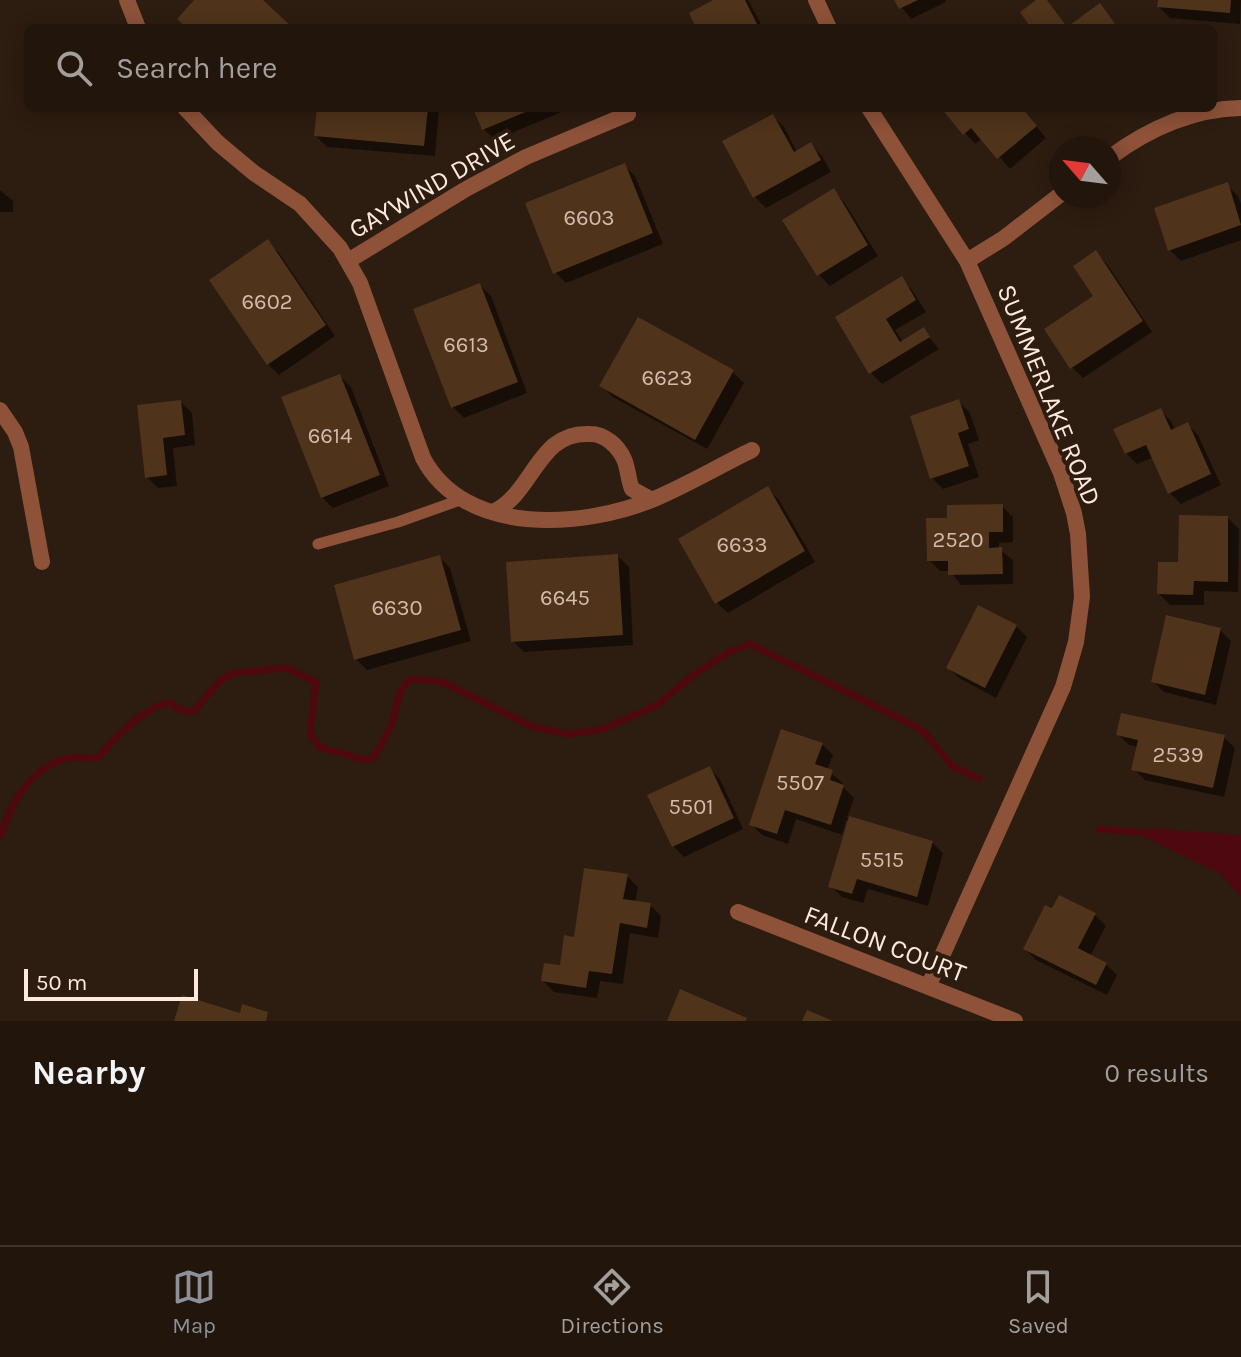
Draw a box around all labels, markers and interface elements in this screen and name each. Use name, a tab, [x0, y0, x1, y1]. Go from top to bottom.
search box	[24, 24, 1217, 112]
icon: search	[52, 46, 96, 90]
text: Search here	[116, 50, 277, 86]
street label: GAYWIND DRIVE	[343, 125, 521, 245]
north arrow	[1049, 136, 1121, 208]
house number: 6603	[563, 205, 615, 231]
street label: SUMMERLAKE ROAD	[990, 280, 1108, 510]
house number: 6602	[242, 289, 293, 315]
house number: 6613	[443, 332, 489, 358]
house number: 6623	[642, 365, 692, 391]
house number: 6614	[308, 423, 352, 449]
house number: 2520	[933, 527, 983, 553]
house number: 6633	[716, 532, 768, 558]
house number: 6645	[540, 585, 590, 611]
house number: 6630	[371, 595, 423, 621]
house number: 2539	[1153, 742, 1203, 768]
house number: 5507	[776, 770, 824, 796]
house number: 5501	[668, 794, 714, 820]
house number: 5515	[860, 847, 904, 873]
street label: FALLON COURT	[800, 899, 970, 989]
scale bar	[24, 965, 198, 1001]
text: 50 m	[36, 970, 87, 996]
text: Nearby	[32, 1053, 146, 1093]
text: 0 results	[1105, 1058, 1209, 1089]
tab: Map	[172, 1265, 216, 1339]
tab: Directions	[560, 1265, 664, 1339]
tab: Saved	[1008, 1265, 1069, 1339]

